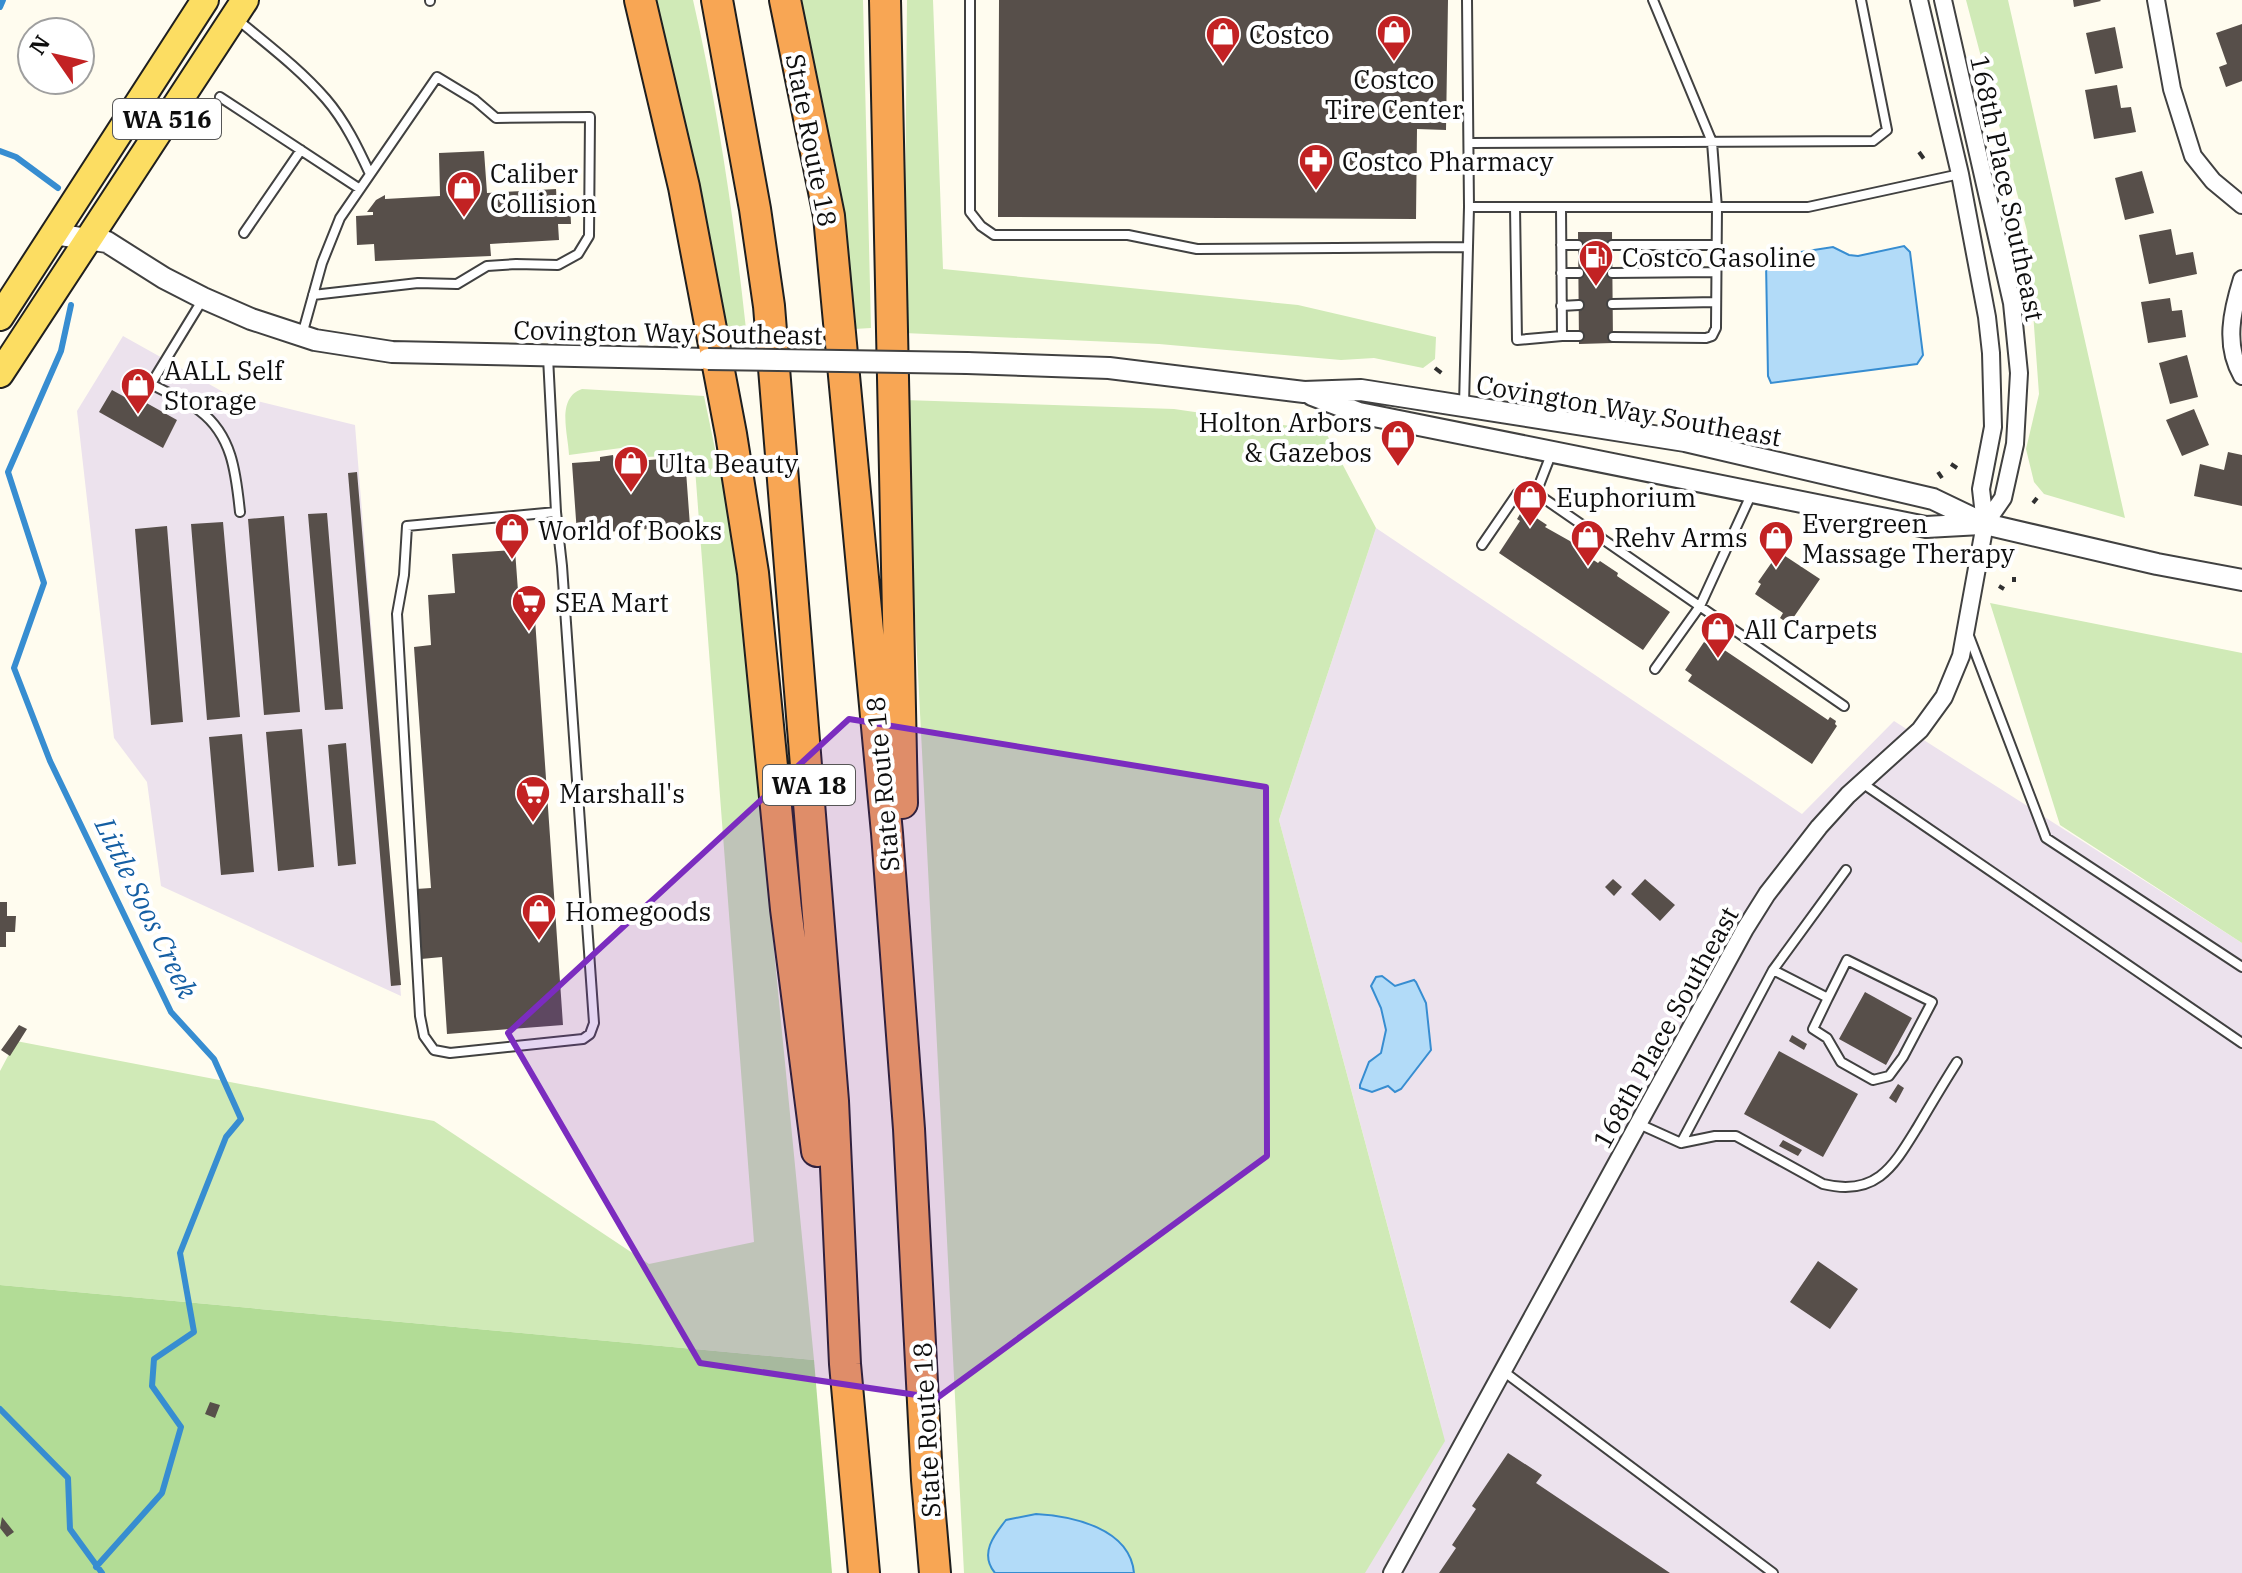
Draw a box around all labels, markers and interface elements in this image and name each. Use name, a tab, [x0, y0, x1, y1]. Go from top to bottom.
shop icon: Costco Tire Center	[1375, 13, 1413, 63]
shop icon: Costco	[1204, 15, 1242, 65]
north arrow	[16, 16, 96, 96]
place label: Costco	[1249, 17, 1330, 51]
text: N	[22, 29, 56, 60]
street label: State Route 18	[779, 51, 845, 229]
street label: 168th Place Southeast	[1963, 52, 2053, 324]
place label: Costco Tire Center	[1325, 62, 1464, 126]
road number: WA 516	[113, 99, 221, 139]
pharmacy icon: Costco Pharmacy	[1297, 142, 1335, 192]
place label: Costco Pharmacy	[1342, 144, 1553, 178]
place label: Caliber Collision	[490, 156, 597, 220]
shop icon: Caliber Collision	[445, 169, 483, 219]
fuel station icon: Costco Gasoline	[1577, 238, 1615, 288]
place label: Costco Gasoline	[1622, 240, 1816, 274]
street label: Covington Way Southeast	[513, 312, 823, 352]
place label: AALL Self Storage	[164, 353, 285, 417]
shop icon: AALL Self Storage	[119, 366, 157, 416]
street label: Covington Way Southeast	[1474, 366, 1784, 454]
place label: Holton Arbors & Gazebos	[1199, 405, 1372, 469]
shop icon: Holton Arbors & Gazebos	[1379, 418, 1417, 468]
shop icon: Ulta Beauty	[612, 444, 650, 494]
place label: Ulta Beauty	[657, 446, 798, 480]
shop icon: Euphorium	[1511, 478, 1549, 528]
place label: Euphorium	[1556, 480, 1696, 514]
place label: Evergreen Massage Therapy	[1802, 506, 2015, 570]
shop icon: World of Books	[493, 511, 531, 561]
place label: World of Books	[538, 513, 722, 547]
shop icon: Rehv Arms	[1569, 518, 1607, 568]
shop icon: Evergreen Massage Therapy	[1757, 519, 1795, 569]
place label: Rehv Arms	[1614, 520, 1748, 554]
supermarket icon: SEA Mart	[510, 583, 548, 633]
place label: SEA Mart	[555, 585, 669, 619]
shop icon: All Carpets	[1699, 610, 1737, 660]
place label: All Carpets	[1744, 612, 1878, 646]
street label: State Route 18	[857, 695, 907, 873]
road number: WA 18	[763, 765, 855, 805]
supermarket icon: Marshall's	[514, 774, 552, 824]
place label: Marshall's	[559, 776, 685, 810]
water label: Little Soos Creek	[87, 810, 207, 1005]
shop icon: Homegoods	[520, 892, 558, 942]
place label: Homegoods	[565, 894, 711, 928]
street label: 168th Place Southeast	[1584, 900, 1746, 1154]
street label: State Route 18	[904, 1341, 948, 1519]

